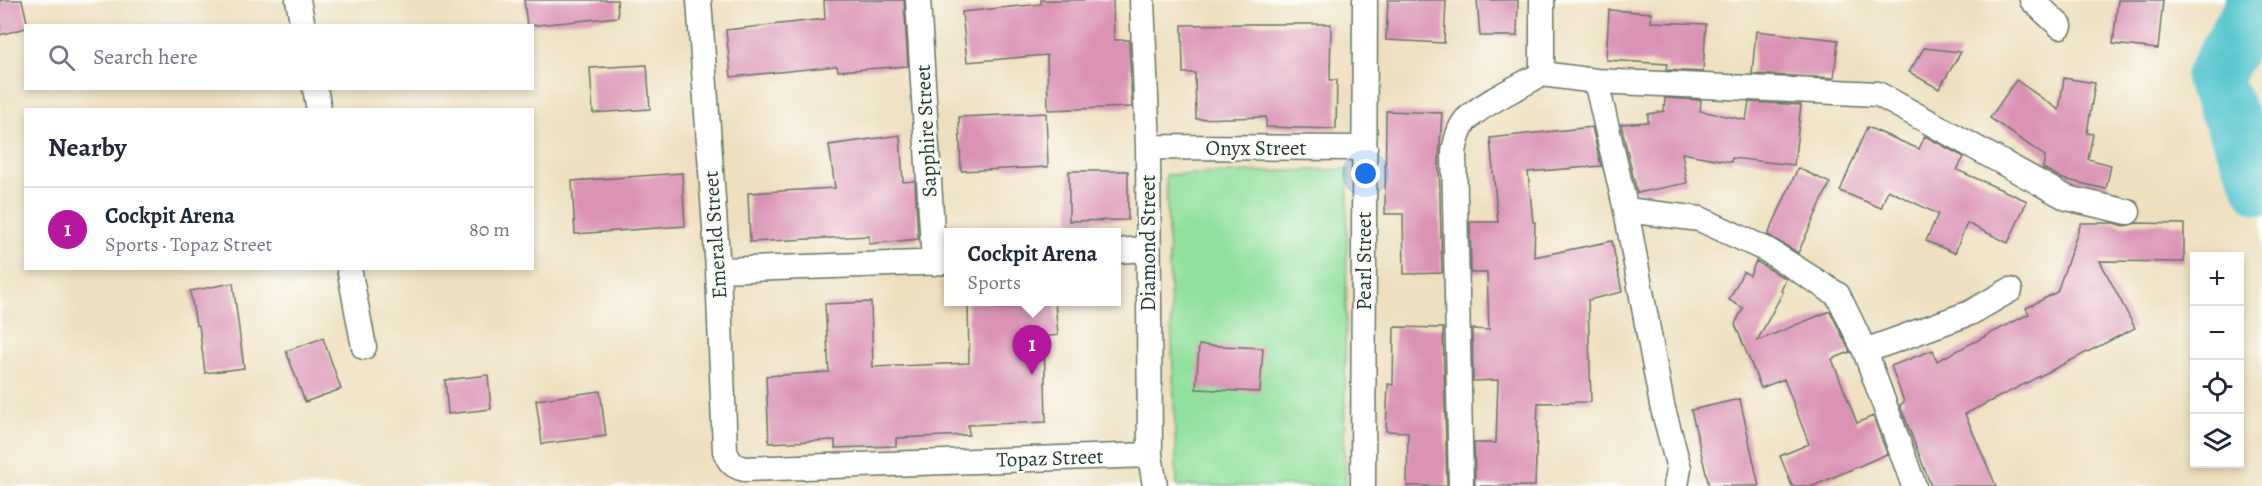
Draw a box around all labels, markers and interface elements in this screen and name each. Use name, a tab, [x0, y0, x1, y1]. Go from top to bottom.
search box	[24, 24, 534, 90]
icon: search	[45, 41, 78, 74]
text: Search here	[93, 42, 198, 72]
street label: Sapphire Street	[909, 64, 943, 198]
text: Nearby	[48, 130, 127, 165]
street label: Onyx Street	[1206, 134, 1306, 162]
your location	[1351, 159, 1380, 188]
street label: Emerald Street	[697, 170, 733, 300]
street label: Diamond Street	[1134, 174, 1162, 311]
text: Cockpit Arena	[105, 201, 235, 231]
street label: Pearl Street	[1350, 212, 1378, 310]
text: 1	[64, 216, 71, 243]
text: 80 m	[469, 216, 510, 243]
popup	[944, 228, 1121, 306]
text: Sports · Topaz Street	[105, 231, 272, 258]
text: Cockpit Arena	[968, 239, 1097, 269]
map controls	[2190, 252, 2244, 468]
button: +	[2190, 252, 2244, 306]
text: Sports	[968, 269, 1021, 296]
button: −	[2190, 306, 2244, 360]
pin: 1	[1012, 326, 1052, 375]
button: locate	[2190, 360, 2244, 414]
button: layers	[2190, 414, 2244, 468]
street label: Topaz Street	[996, 442, 1104, 474]

